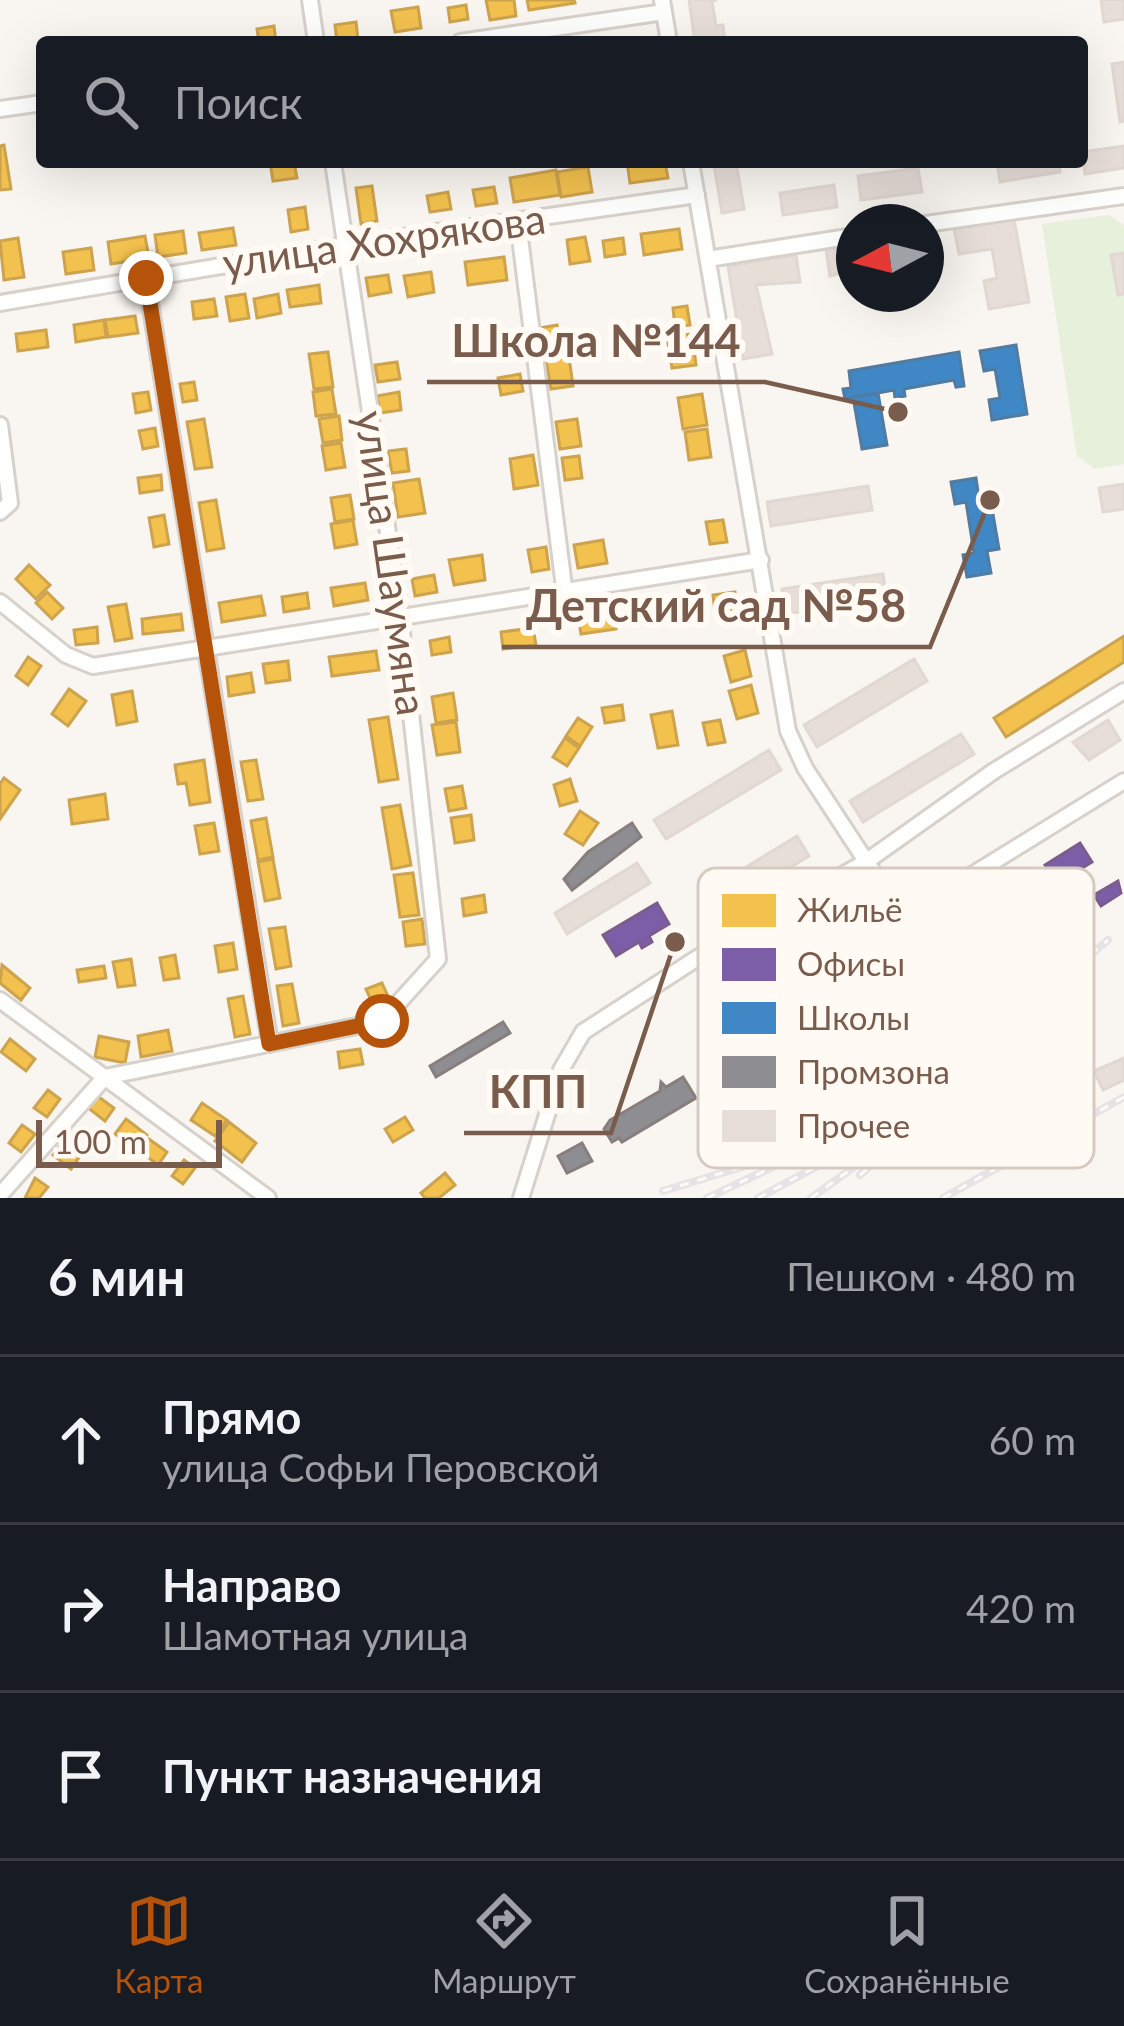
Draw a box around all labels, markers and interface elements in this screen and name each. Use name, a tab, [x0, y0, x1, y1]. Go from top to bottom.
search box	[36, 36, 1088, 168]
icon: search	[78, 69, 144, 135]
text: Поиск	[174, 75, 303, 129]
street label: улица Хохрякова	[219, 193, 548, 287]
north arrow	[836, 204, 944, 312]
route end	[119, 251, 173, 305]
callout: Школа №144	[427, 301, 765, 382]
text: Школа №144	[451, 313, 741, 367]
street label: улица Шаумяна	[346, 407, 438, 718]
callout: Детский сад №58	[502, 566, 930, 647]
text: Детский сад №58	[526, 578, 906, 632]
legend	[698, 868, 1094, 1168]
text: Жильё	[797, 889, 903, 929]
text: Офисы	[797, 943, 905, 983]
route start	[355, 994, 409, 1048]
text: Школы	[797, 997, 910, 1037]
text: Промзона	[797, 1051, 950, 1091]
callout: КПП	[464, 1052, 611, 1133]
text: КПП	[489, 1064, 587, 1118]
text: Прочее	[797, 1105, 910, 1145]
scale bar	[36, 1114, 222, 1167]
text: 100 m	[54, 1121, 147, 1161]
text: 6 мин	[48, 1246, 185, 1307]
text: Пешком · 480 m	[786, 1253, 1076, 1299]
text: Прямо	[162, 1390, 301, 1444]
icon: ahead	[48, 1407, 114, 1473]
text: 60 m	[989, 1417, 1076, 1463]
text: улица Софьи Перовской	[162, 1444, 599, 1490]
text: Направо	[162, 1558, 341, 1612]
icon: right	[48, 1575, 114, 1641]
text: 420 m	[966, 1585, 1076, 1631]
text: Шамотная улица	[162, 1612, 468, 1658]
icon: arrive	[48, 1743, 114, 1809]
text: Пункт назначения	[162, 1749, 543, 1803]
tab: Карта	[114, 1888, 203, 2000]
tab: Маршрут	[432, 1888, 576, 2000]
tab: Сохранённые	[804, 1888, 1010, 2000]

